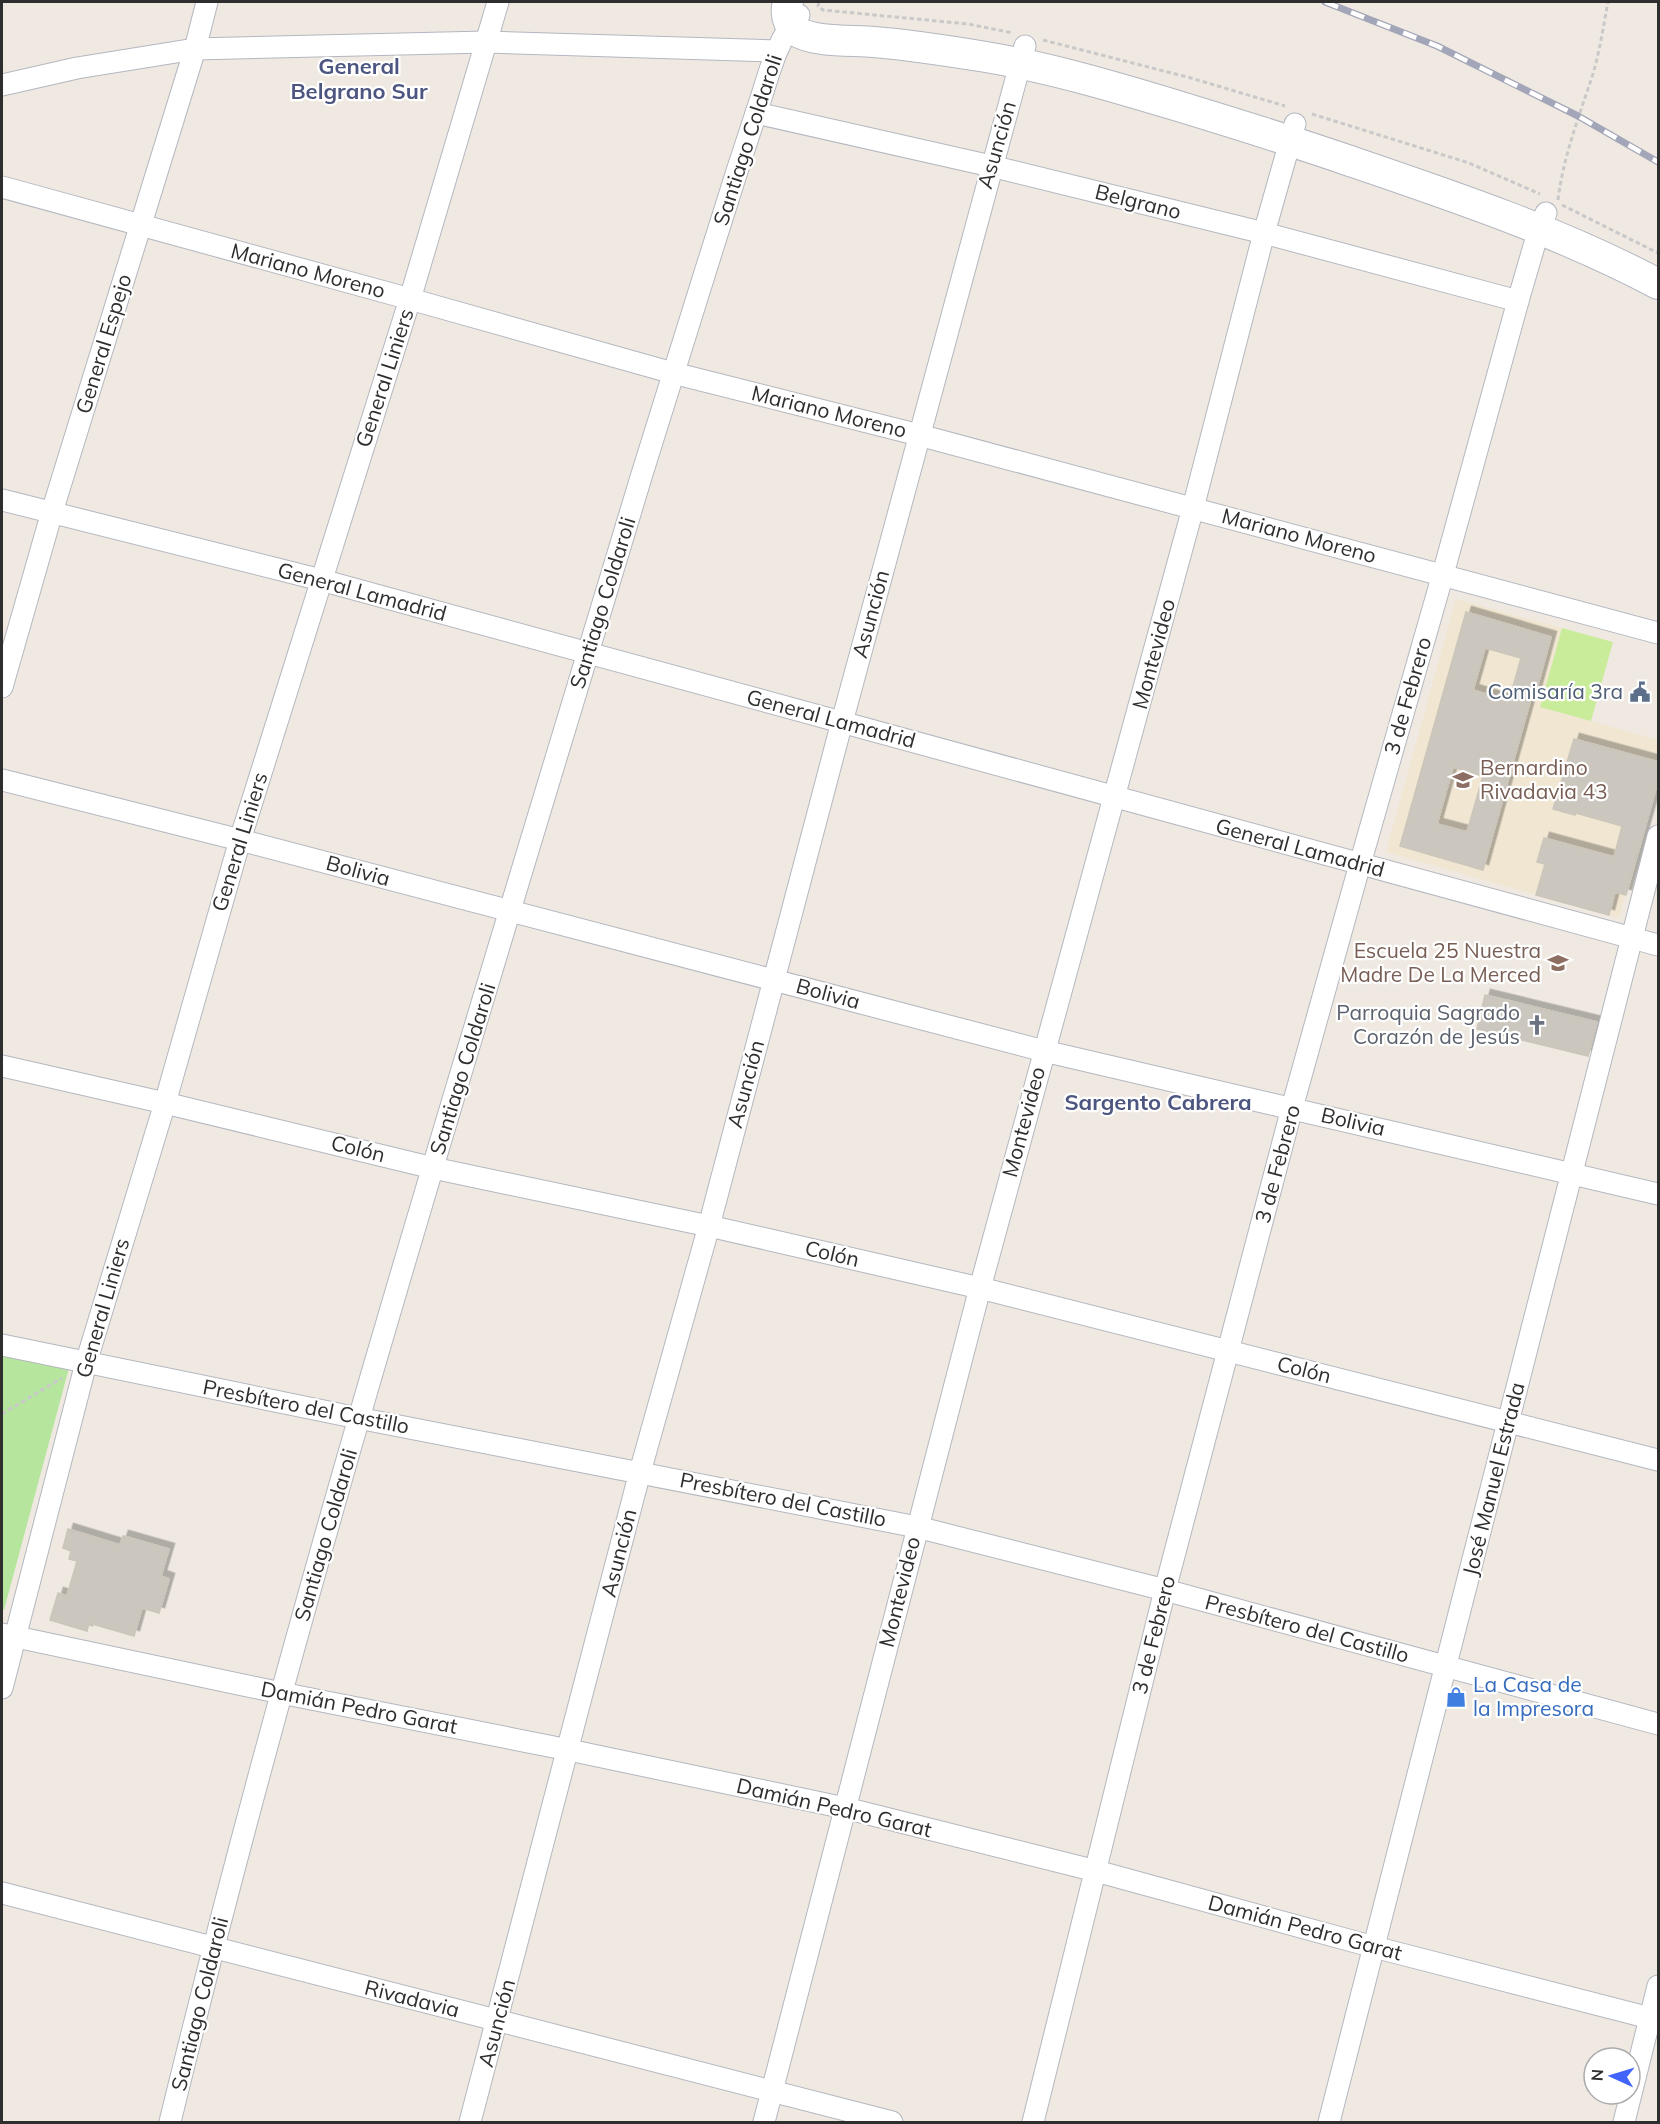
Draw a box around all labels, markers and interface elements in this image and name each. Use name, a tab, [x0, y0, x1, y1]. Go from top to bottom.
street label: Santiago Coldaroli	[707, 51, 787, 229]
district label: General Belgrano Sur	[290, 52, 428, 105]
street label: Asunción	[971, 98, 1021, 191]
street label: Belgrano	[1093, 178, 1184, 224]
street label: Mariano Moreno	[228, 237, 388, 303]
street label: General Espejo	[69, 271, 137, 417]
street label: General Liniers	[349, 305, 419, 450]
street label: Mariano Moreno	[749, 379, 909, 443]
street label: Mariano Moreno	[1219, 502, 1379, 568]
street label: Santiago Coldaroli	[564, 514, 641, 692]
street label: General Lamadrid	[275, 556, 450, 626]
street label: Asunción	[846, 567, 894, 660]
street label: Montevideo	[1126, 596, 1180, 712]
street label: 3 de Febrero	[1378, 634, 1436, 758]
place label: Comisaría 3ra	[1488, 678, 1623, 704]
public building icon: Comisaría 3ra	[1628, 680, 1652, 704]
street label: General Lamadrid	[744, 683, 919, 753]
place label: Bernardino Rivadavia 43	[1480, 754, 1608, 804]
school or university icon: Bernardino Rivadavia 43	[1451, 768, 1475, 792]
street label: General Liniers	[206, 769, 273, 914]
street label: General Lamadrid	[1213, 812, 1388, 882]
street label: Bolivia	[323, 849, 393, 891]
place label: Escuela 25 Nuestra Madre De La Merced	[1340, 937, 1541, 987]
school or university icon: Escuela 25 Nuestra Madre De La Merced	[1546, 951, 1570, 975]
street label: Bolivia	[793, 972, 863, 1014]
street label: Santiago Coldaroli	[424, 980, 501, 1158]
place label: Parroquia Sagrado Corazón de Jesús	[1336, 999, 1520, 1049]
church icon: Parroquia Sagrado Corazón de Jesús	[1525, 1013, 1549, 1037]
street label: Asunción	[721, 1037, 769, 1130]
street label: Montevideo	[996, 1064, 1050, 1180]
district label: Sargento Cabrera	[1064, 1088, 1252, 1116]
street label: Bolivia	[1319, 1101, 1388, 1141]
street label: 3 de Febrero	[1249, 1102, 1305, 1226]
street label: Colón	[328, 1129, 388, 1167]
street label: Colón	[803, 1234, 862, 1272]
street label: General Liniers	[70, 1235, 134, 1381]
street label: Colón	[1274, 1350, 1334, 1388]
street label: Presbítero del Castillo	[201, 1373, 412, 1439]
street label: José Manuel Estrada	[1456, 1379, 1530, 1578]
street label: Santiago Coldaroli	[288, 1445, 362, 1624]
street label: Presbítero del Castillo	[678, 1466, 889, 1532]
street label: Asunción	[595, 1506, 642, 1599]
street label: Montevideo	[873, 1534, 925, 1650]
street label: 3 de Febrero	[1126, 1573, 1180, 1697]
street label: Presbítero del Castillo	[1203, 1588, 1412, 1668]
place label: La Casa de la Impresora	[1473, 1671, 1594, 1721]
street label: Damián Pedro Garat	[259, 1675, 460, 1739]
shop icon: La Casa de la Impresora	[1444, 1685, 1468, 1709]
street label: Damián Pedro Garat	[734, 1772, 934, 1842]
street label: Damián Pedro Garat	[1205, 1889, 1405, 1965]
street label: Santiago Coldaroli	[165, 1914, 233, 2093]
street label: Rivadavia	[362, 1974, 462, 2022]
street label: Asunción	[472, 1976, 520, 2069]
north arrow	[1582, 2046, 1642, 2106]
text: N	[1587, 2068, 1607, 2082]

